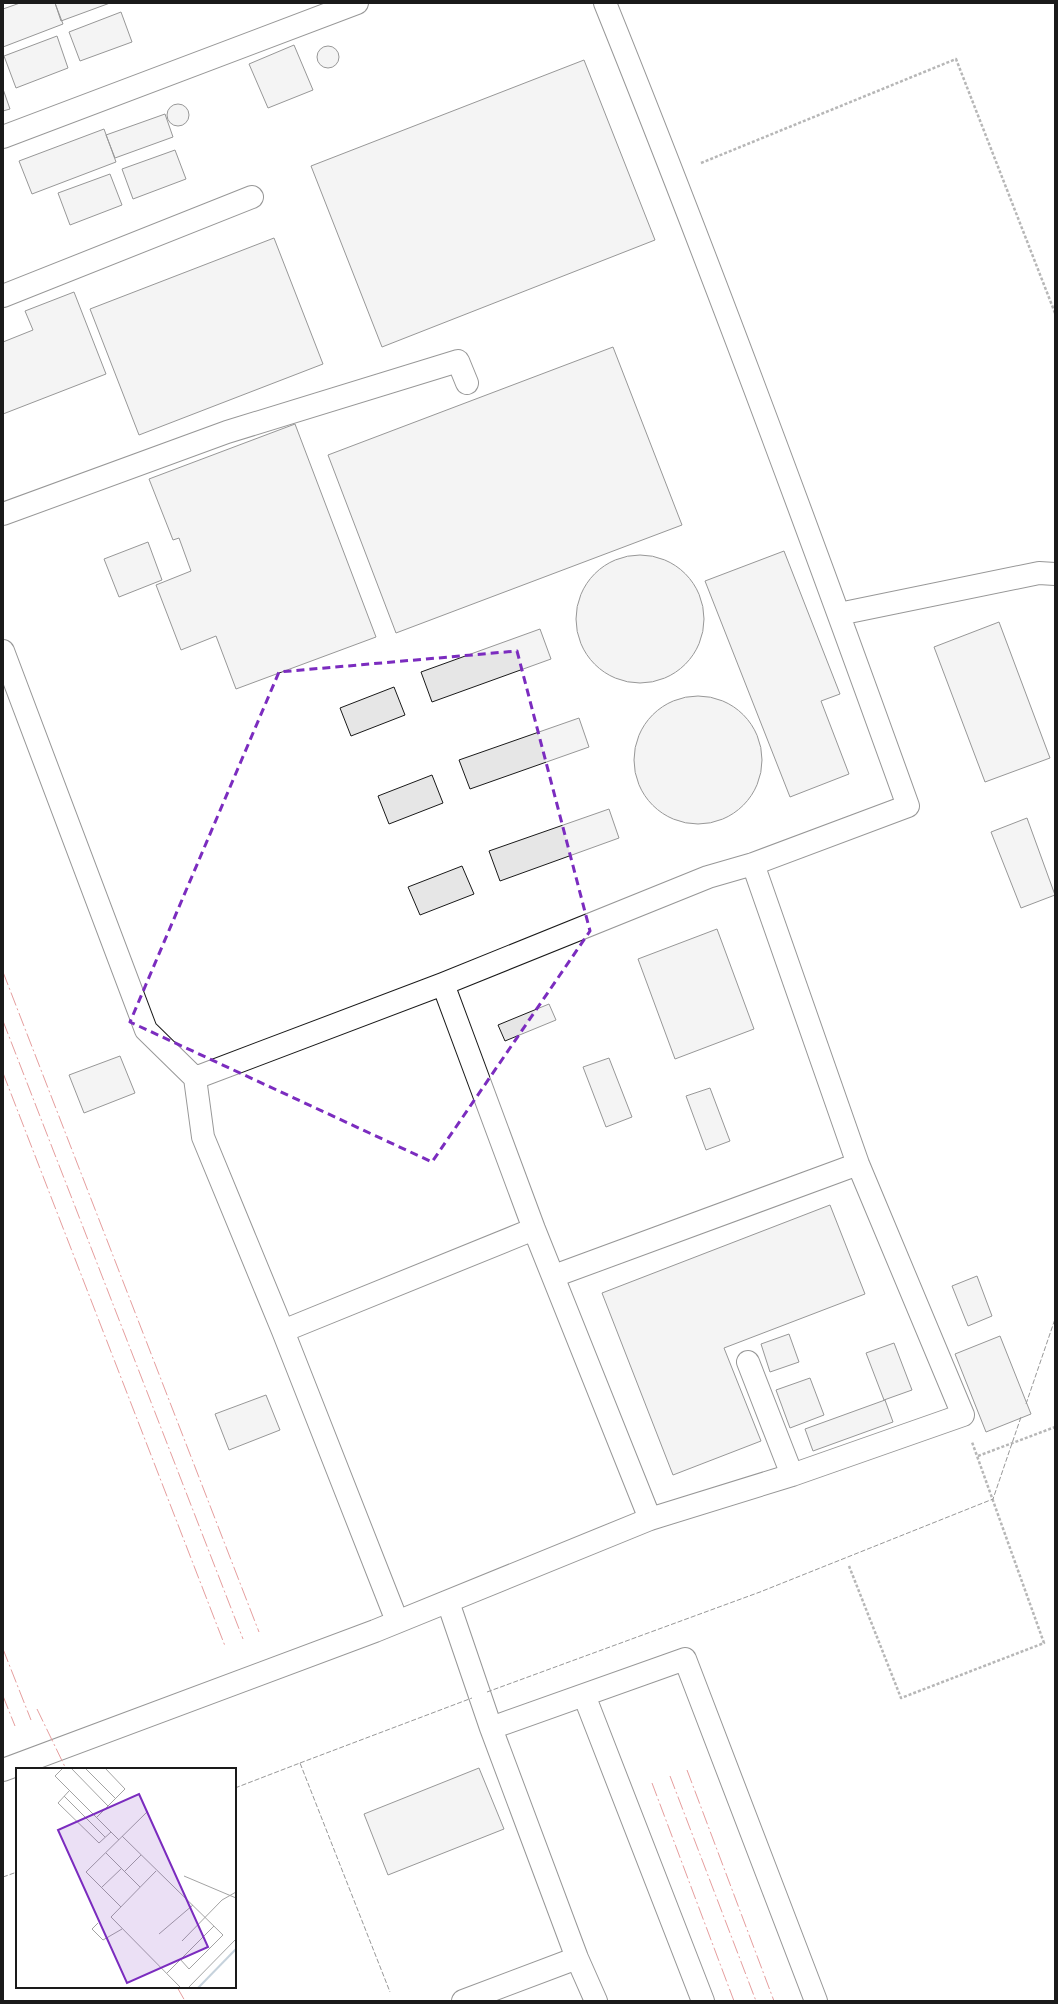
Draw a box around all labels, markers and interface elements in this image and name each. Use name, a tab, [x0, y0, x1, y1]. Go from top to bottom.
inset map	[16, 1768, 236, 1988]

